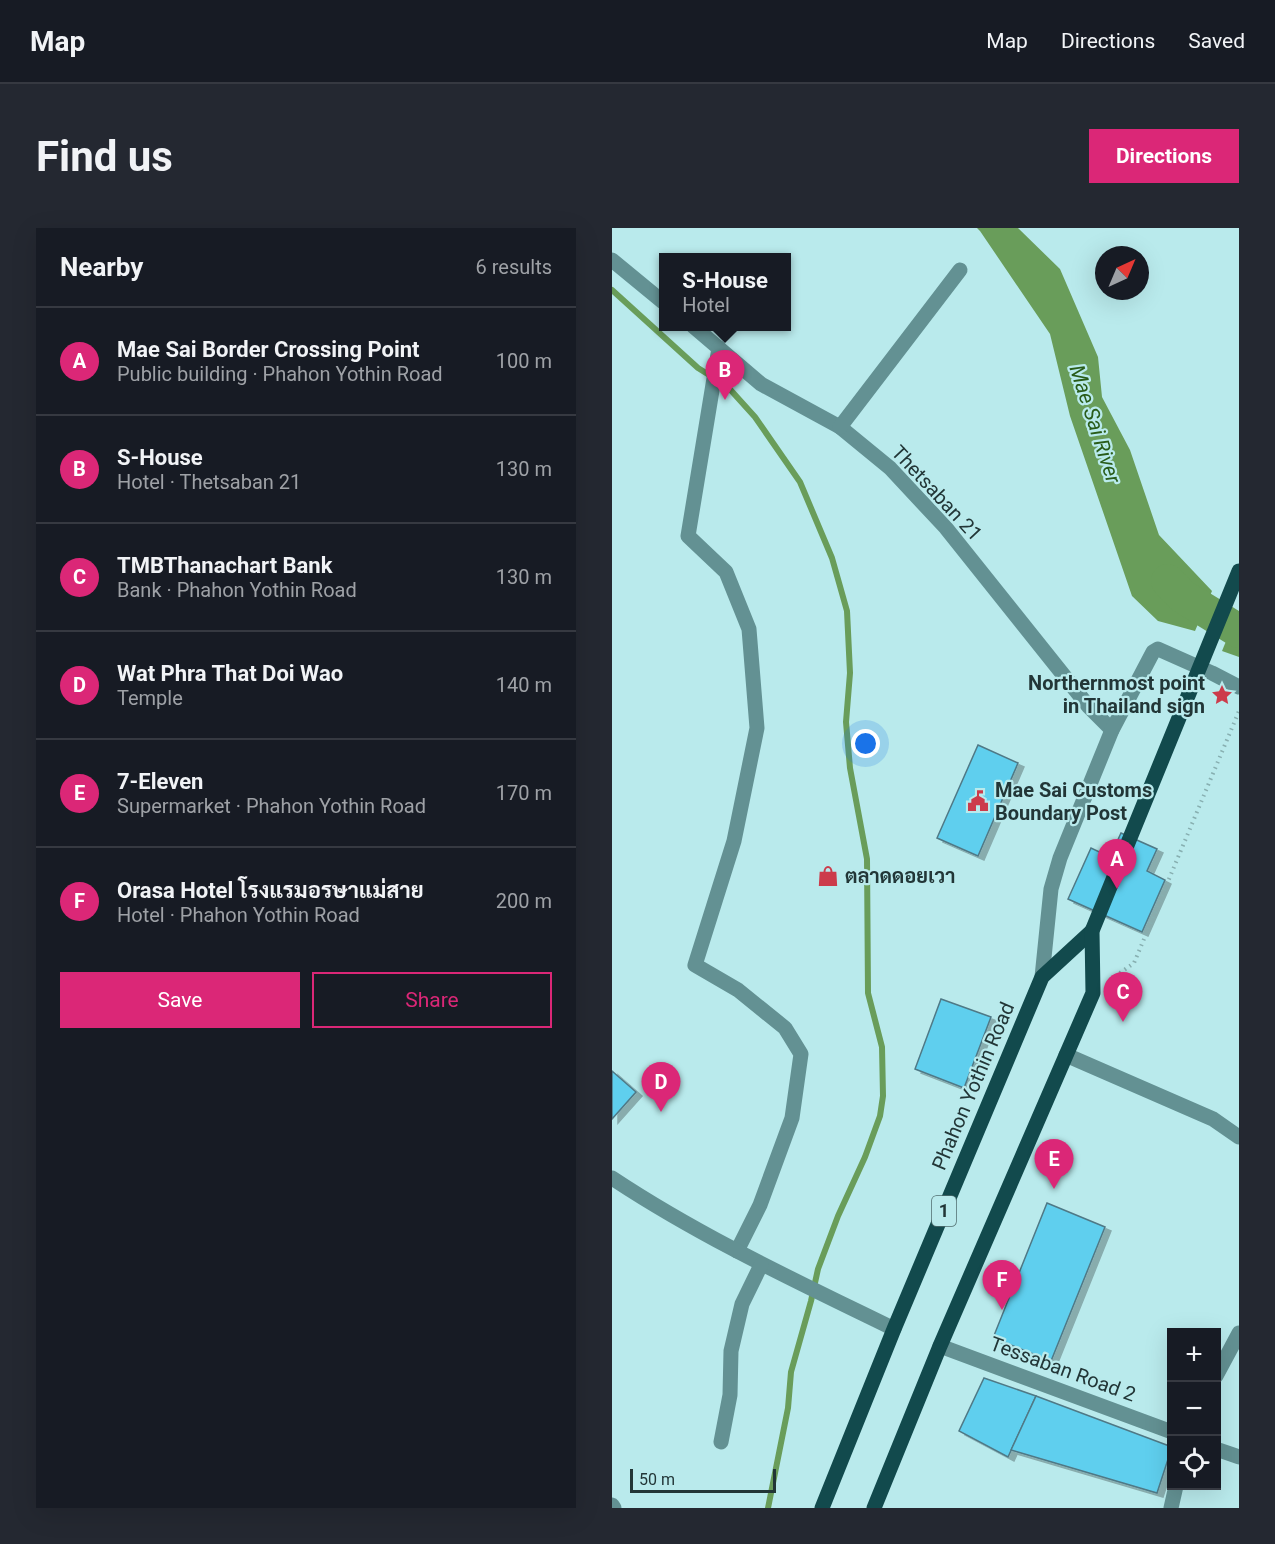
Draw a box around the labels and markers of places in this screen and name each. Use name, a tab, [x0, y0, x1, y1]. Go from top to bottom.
pin: B	[706, 350, 744, 400]
place label: Northernmost point in Thailand sign	[1028, 671, 1205, 718]
place icon: Northernmost point in Thailand sign	[1210, 683, 1234, 707]
place label: Mae Sai Customs Boundary Post	[995, 778, 1152, 825]
public building icon: Mae Sai Customs Boundary Post	[966, 789, 990, 813]
pin: A	[1098, 840, 1136, 889]
shop icon: ตลาดดอยเวา	[816, 864, 840, 888]
place label: ตลาดดอยเวา	[845, 864, 956, 888]
pin: C	[1104, 972, 1142, 1022]
pin: D	[641, 1062, 680, 1112]
pin: E	[1034, 1140, 1074, 1189]
pin: F	[982, 1260, 1022, 1310]

